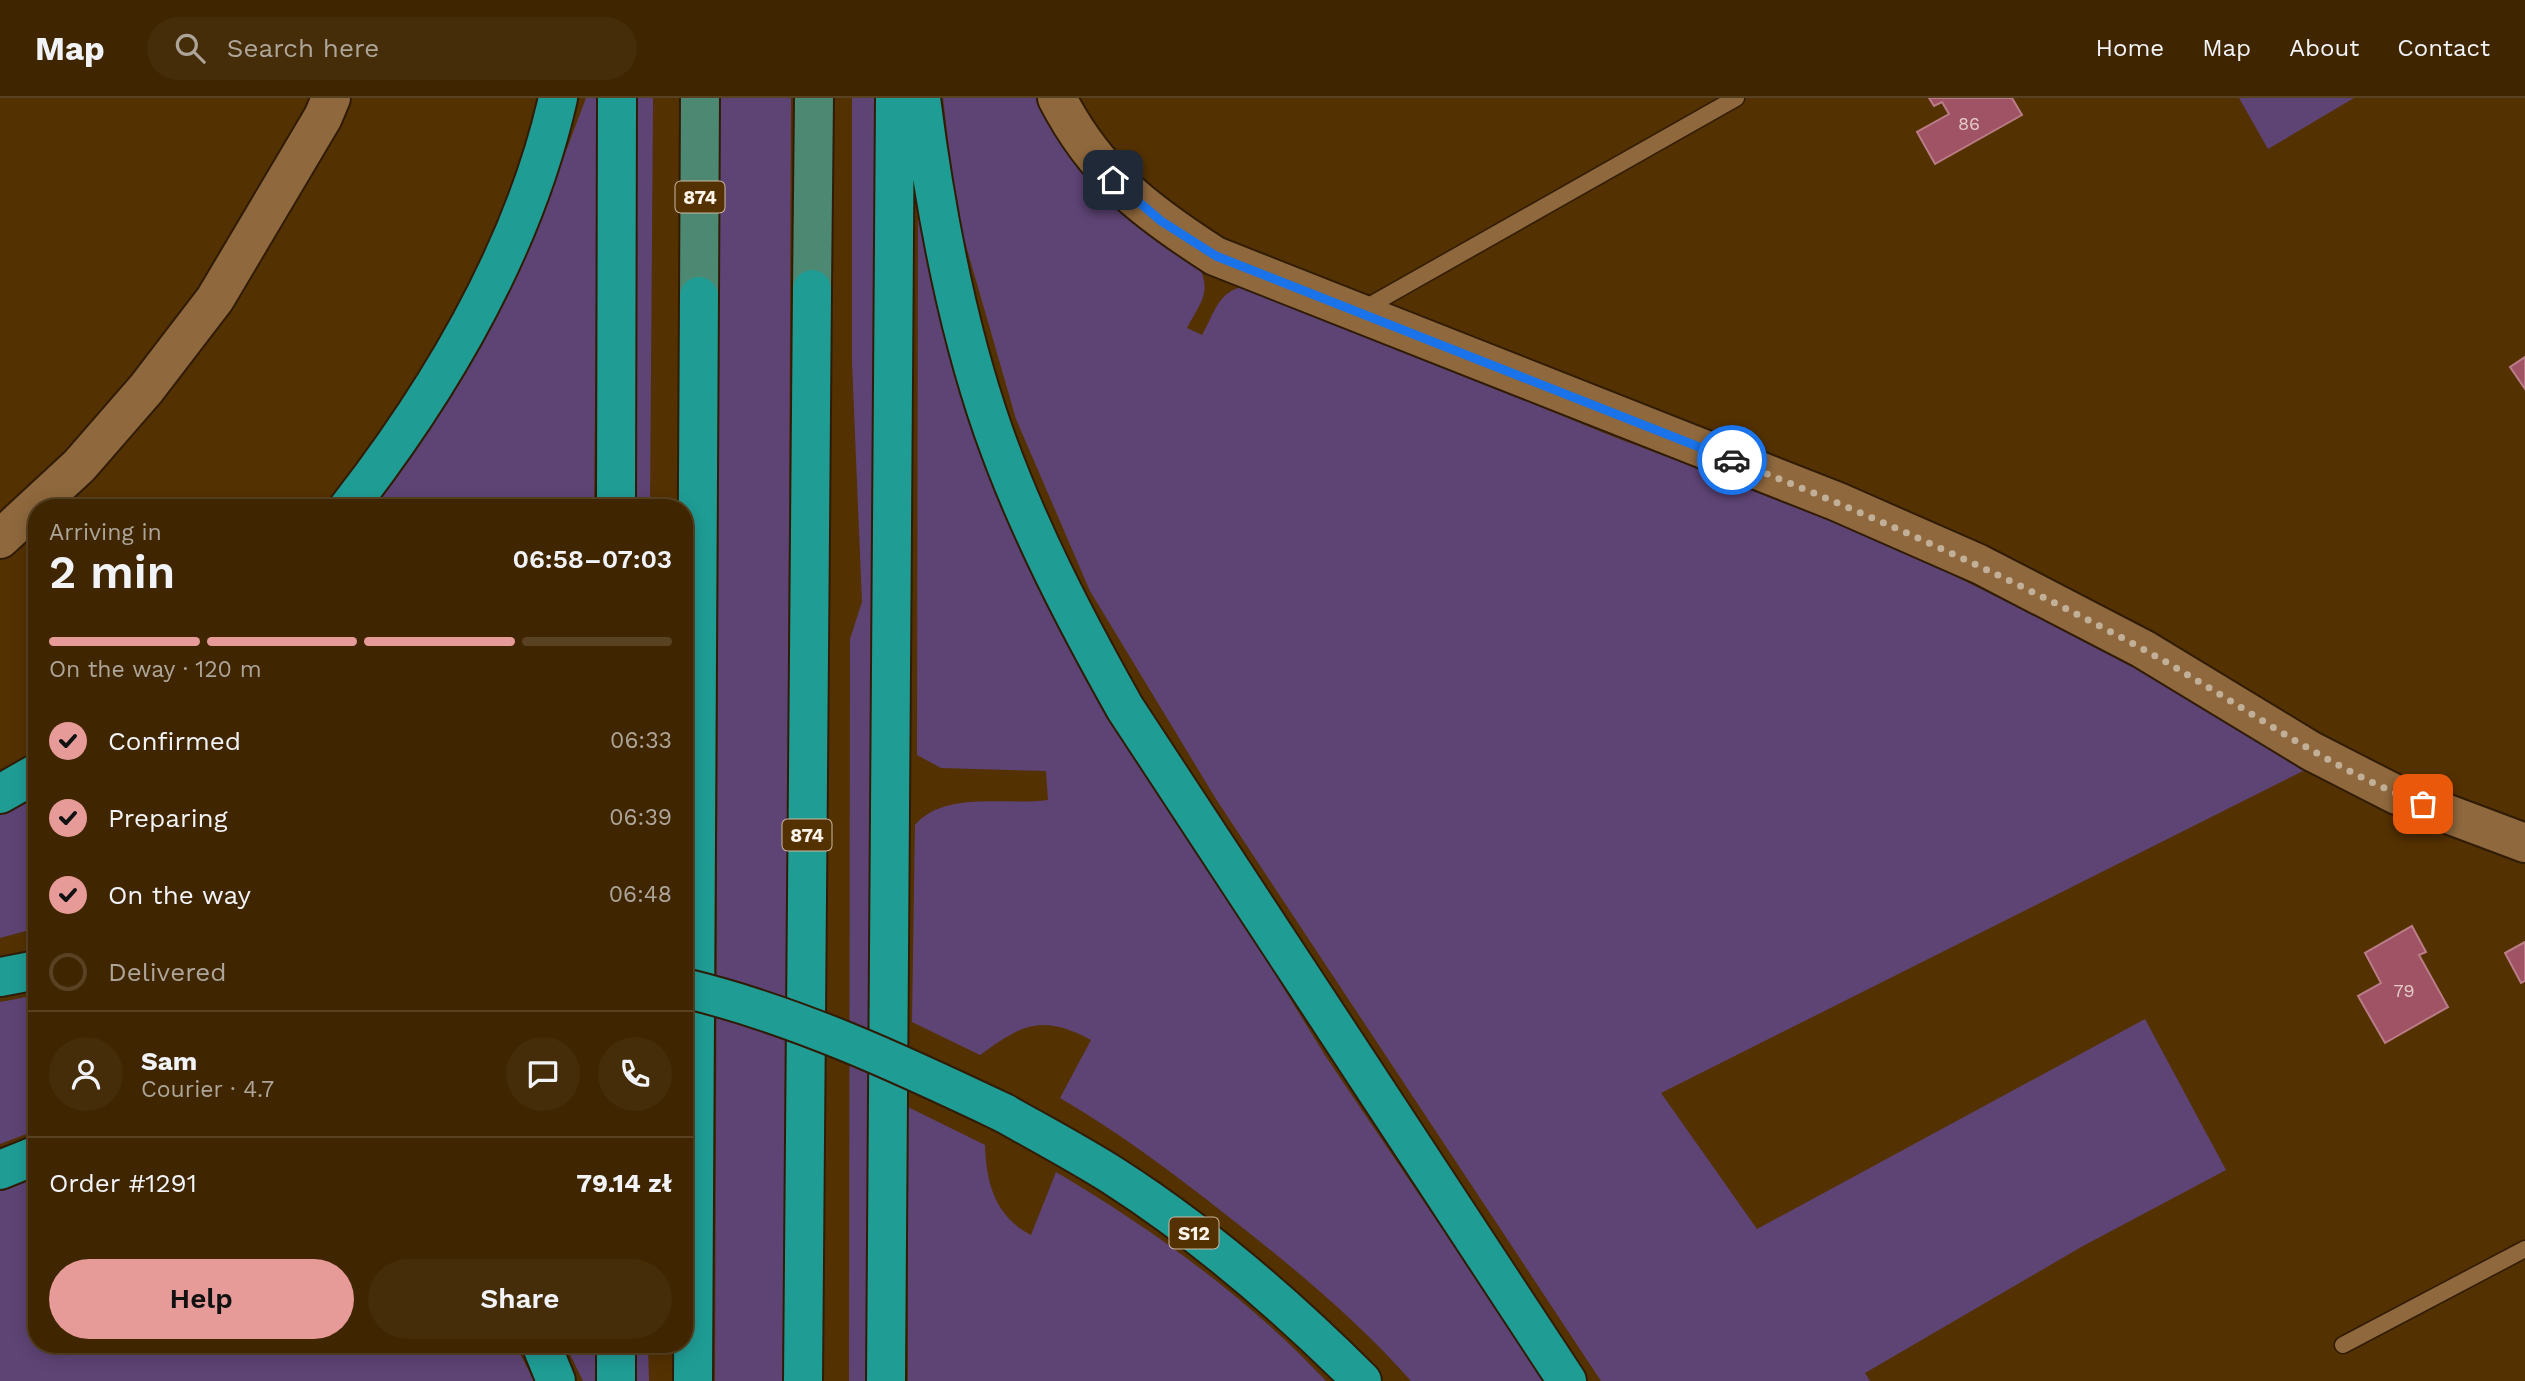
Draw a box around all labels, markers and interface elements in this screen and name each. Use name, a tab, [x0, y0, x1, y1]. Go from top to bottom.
search box	[147, 17, 637, 80]
text: Map	[35, 29, 105, 68]
icon: search	[171, 29, 209, 67]
text: Search here	[227, 33, 379, 63]
text: Home	[2096, 34, 2164, 62]
text: Map	[2202, 34, 2251, 62]
text: About	[2289, 34, 2359, 62]
text: Contact	[2397, 34, 2490, 62]
house number: 86	[1958, 113, 1980, 134]
pin	[1083, 150, 1143, 210]
icon: home	[1094, 161, 1132, 199]
road number: 874	[676, 181, 724, 212]
courier	[1697, 425, 1767, 495]
icon: car	[1713, 441, 1751, 479]
text: Arriving in	[49, 519, 162, 546]
text: 06:58–07:03	[512, 544, 672, 574]
text: 2 min	[49, 545, 175, 599]
text: On the way · 120 m	[49, 656, 262, 683]
icon: check	[49, 722, 87, 760]
text: Confirmed	[108, 726, 241, 756]
text: 06:33	[610, 727, 672, 754]
pin	[2393, 774, 2453, 834]
icon: bag	[2404, 785, 2442, 823]
icon: check	[49, 799, 87, 837]
text: Preparing	[108, 803, 228, 833]
text: 06:39	[609, 804, 672, 831]
road number: 874	[782, 820, 832, 850]
icon: check	[49, 876, 87, 914]
text: On the way	[108, 880, 251, 910]
text: 06:48	[609, 881, 672, 908]
text: Delivered	[108, 957, 227, 987]
house number: 79	[2393, 980, 2415, 1001]
button: person	[49, 1037, 123, 1111]
button: chat	[506, 1037, 580, 1111]
button: phone	[598, 1037, 672, 1111]
text: Sam	[141, 1046, 197, 1076]
text: Courier · 4.7	[141, 1076, 274, 1103]
text: Order #1291	[49, 1168, 197, 1198]
text: 79.14 zł	[576, 1168, 672, 1198]
road number: S12	[1170, 1218, 1218, 1248]
button: Help	[49, 1259, 354, 1339]
button: Share	[368, 1259, 672, 1339]

